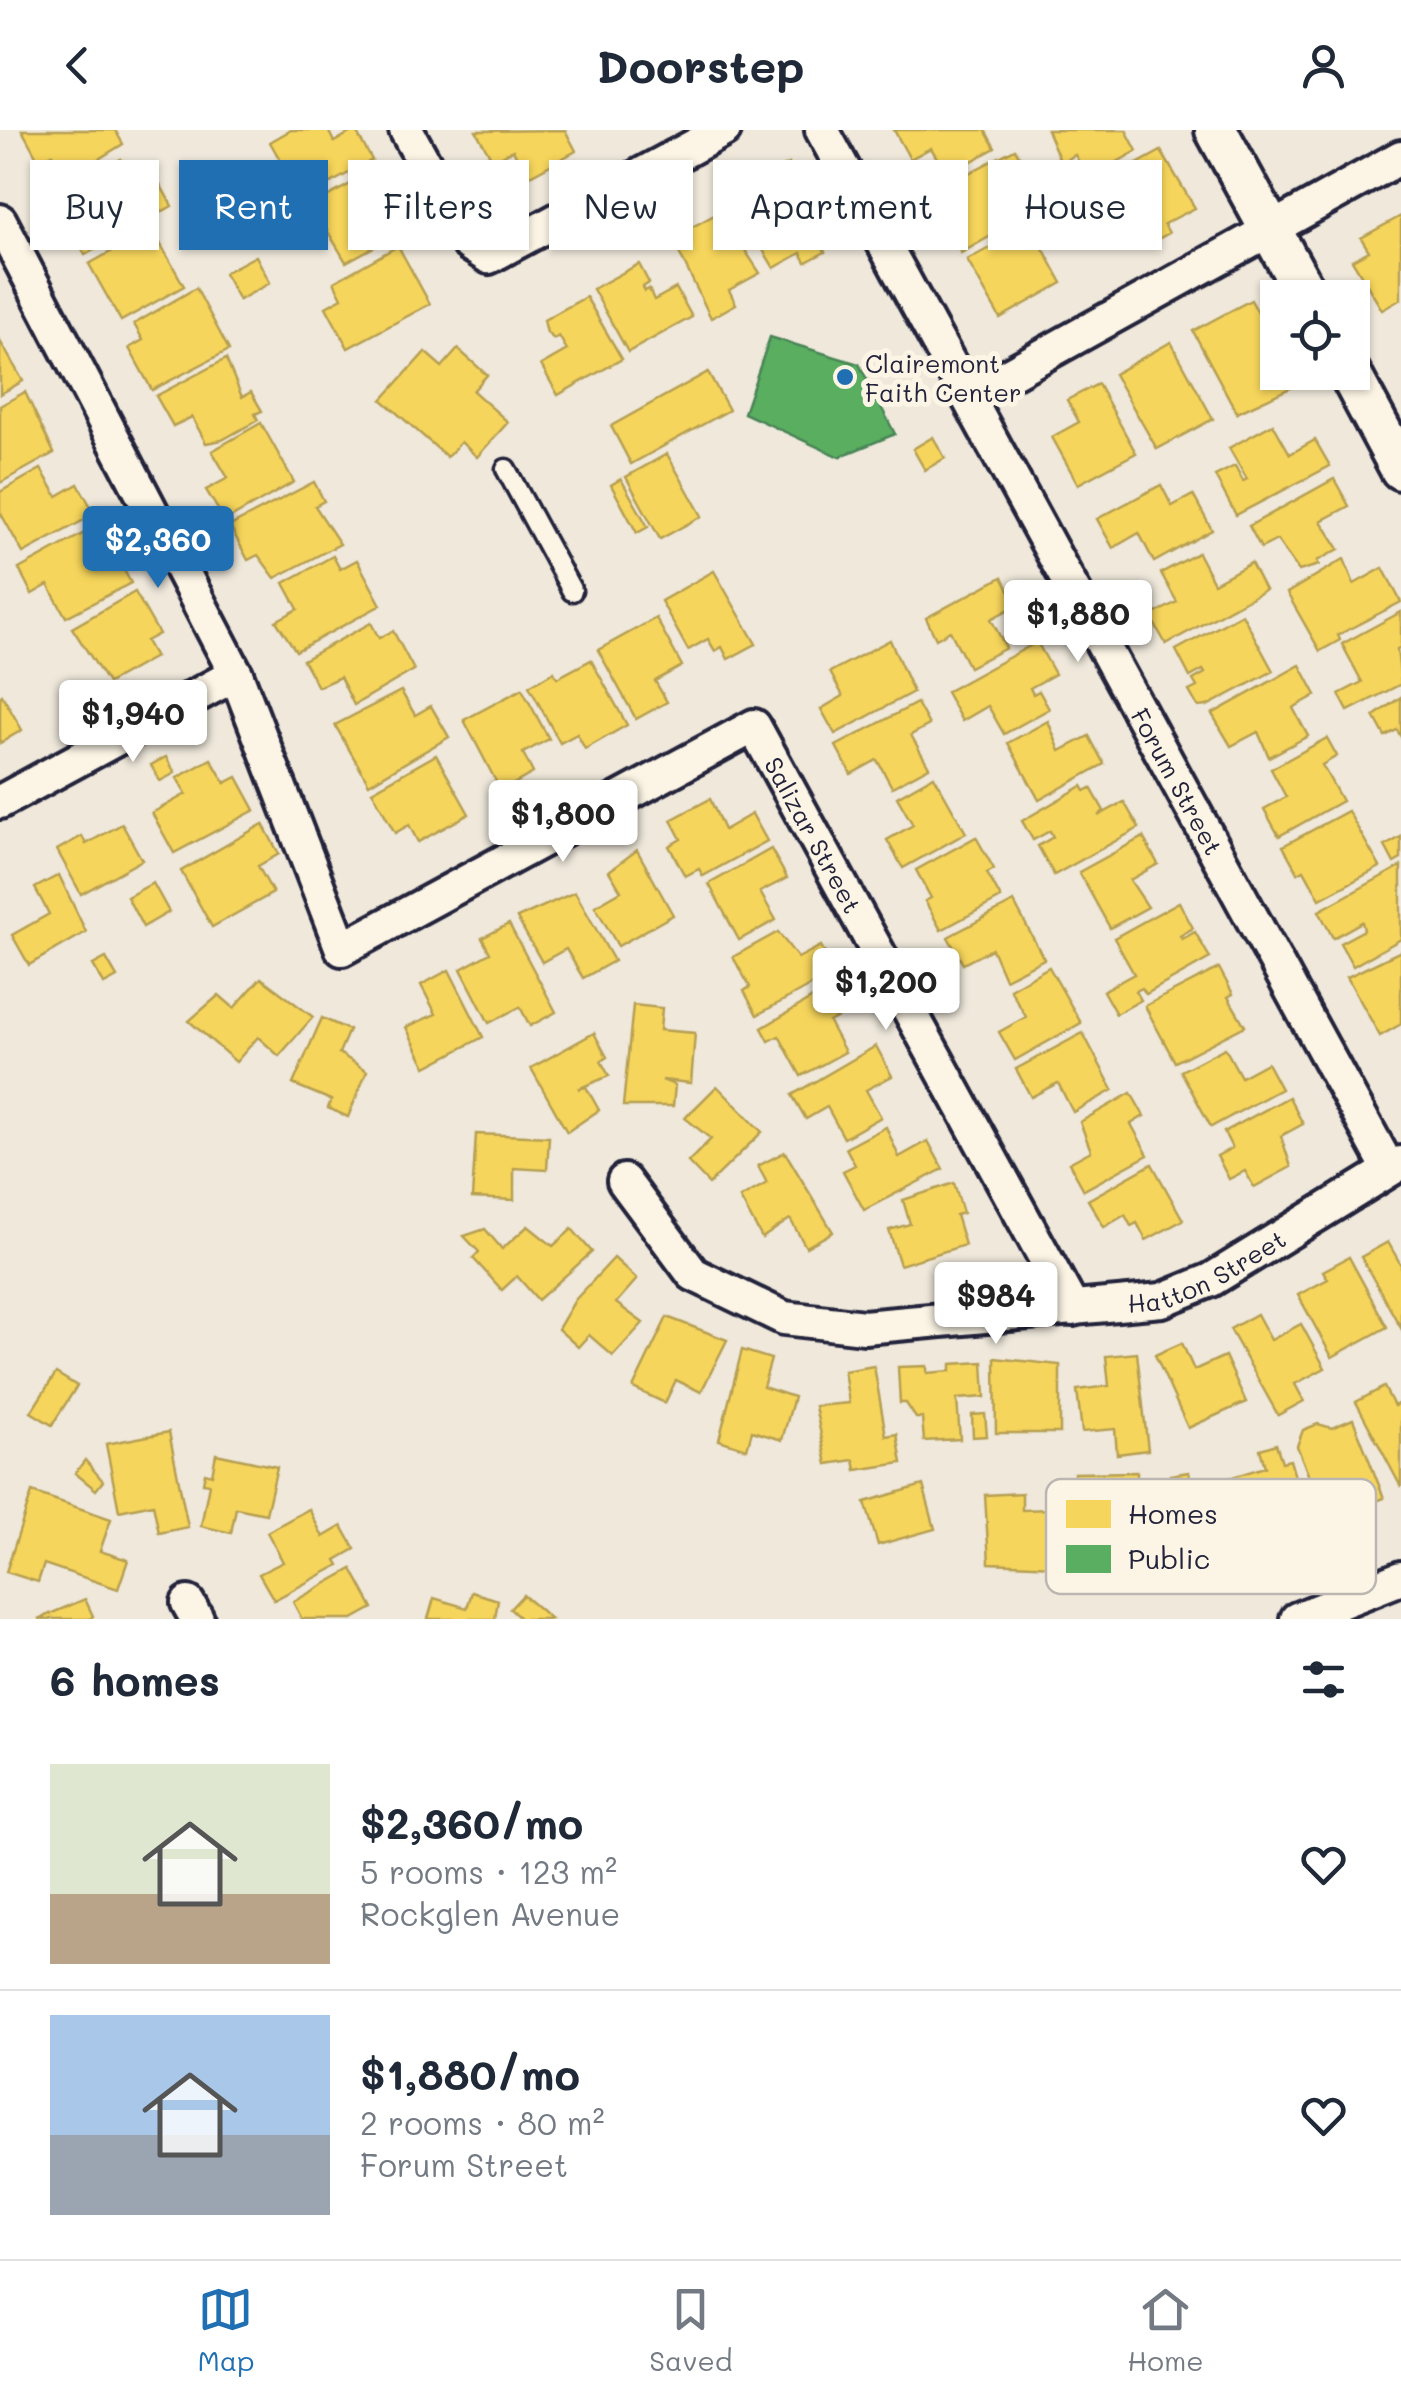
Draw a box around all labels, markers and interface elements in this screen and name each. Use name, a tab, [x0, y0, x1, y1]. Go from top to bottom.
text: Doorstep	[596, 36, 805, 94]
icon: back	[50, 38, 105, 93]
icon: person	[1296, 38, 1351, 93]
chip: Buy	[30, 160, 159, 250]
chip: Rent	[179, 160, 328, 250]
chip: Filters	[348, 160, 529, 250]
chip: New	[549, 160, 693, 250]
chip: Apartment	[713, 160, 968, 250]
chip: House	[988, 160, 1162, 250]
map controls	[1260, 280, 1370, 390]
button: locate	[1260, 280, 1370, 390]
place label: Clairemont Faith Center	[865, 347, 1022, 408]
marker: Clairemont Faith Center	[834, 366, 856, 388]
pin: $2,360	[77, 506, 239, 591]
text: $2,360	[105, 517, 211, 559]
pin: $1,880	[997, 580, 1159, 665]
text: $1,880	[1026, 591, 1130, 633]
pin: $1,940	[52, 680, 214, 765]
text: $1,940	[81, 691, 185, 733]
street label: Forum Street	[1124, 702, 1230, 860]
street label: Salizar Street	[758, 751, 869, 918]
pin: $1,800	[482, 780, 644, 865]
text: $1,800	[511, 791, 615, 833]
pin: $1,200	[805, 948, 967, 1033]
text: $1,200	[835, 959, 937, 1001]
street label: Hatton Street	[1126, 1222, 1291, 1319]
pin: $984	[937, 1262, 1055, 1347]
text: $984	[956, 1273, 1036, 1315]
legend	[1046, 1479, 1376, 1594]
text: Homes	[1128, 1495, 1218, 1531]
text: Public	[1128, 1540, 1210, 1576]
text: 6 homes	[50, 1652, 220, 1707]
icon: filters	[1296, 1652, 1351, 1707]
text: $2,360/mo	[360, 1795, 583, 1850]
icon: home	[130, 1804, 250, 1924]
icon: heart	[1296, 1837, 1351, 1892]
text: 5 rooms · 123 m²	[360, 1850, 617, 1892]
text: Rockglen Avenue	[360, 1892, 620, 1934]
text: $1,880/mo	[360, 2046, 580, 2101]
icon: home	[130, 2055, 250, 2175]
icon: heart	[1296, 2088, 1351, 2143]
text: 2 rooms · 80 m²	[360, 2101, 605, 2143]
text: Forum Street	[360, 2143, 568, 2185]
tab: Map	[197, 2282, 254, 2378]
tab: Saved	[649, 2282, 732, 2378]
tab: Home	[1127, 2282, 1204, 2378]

